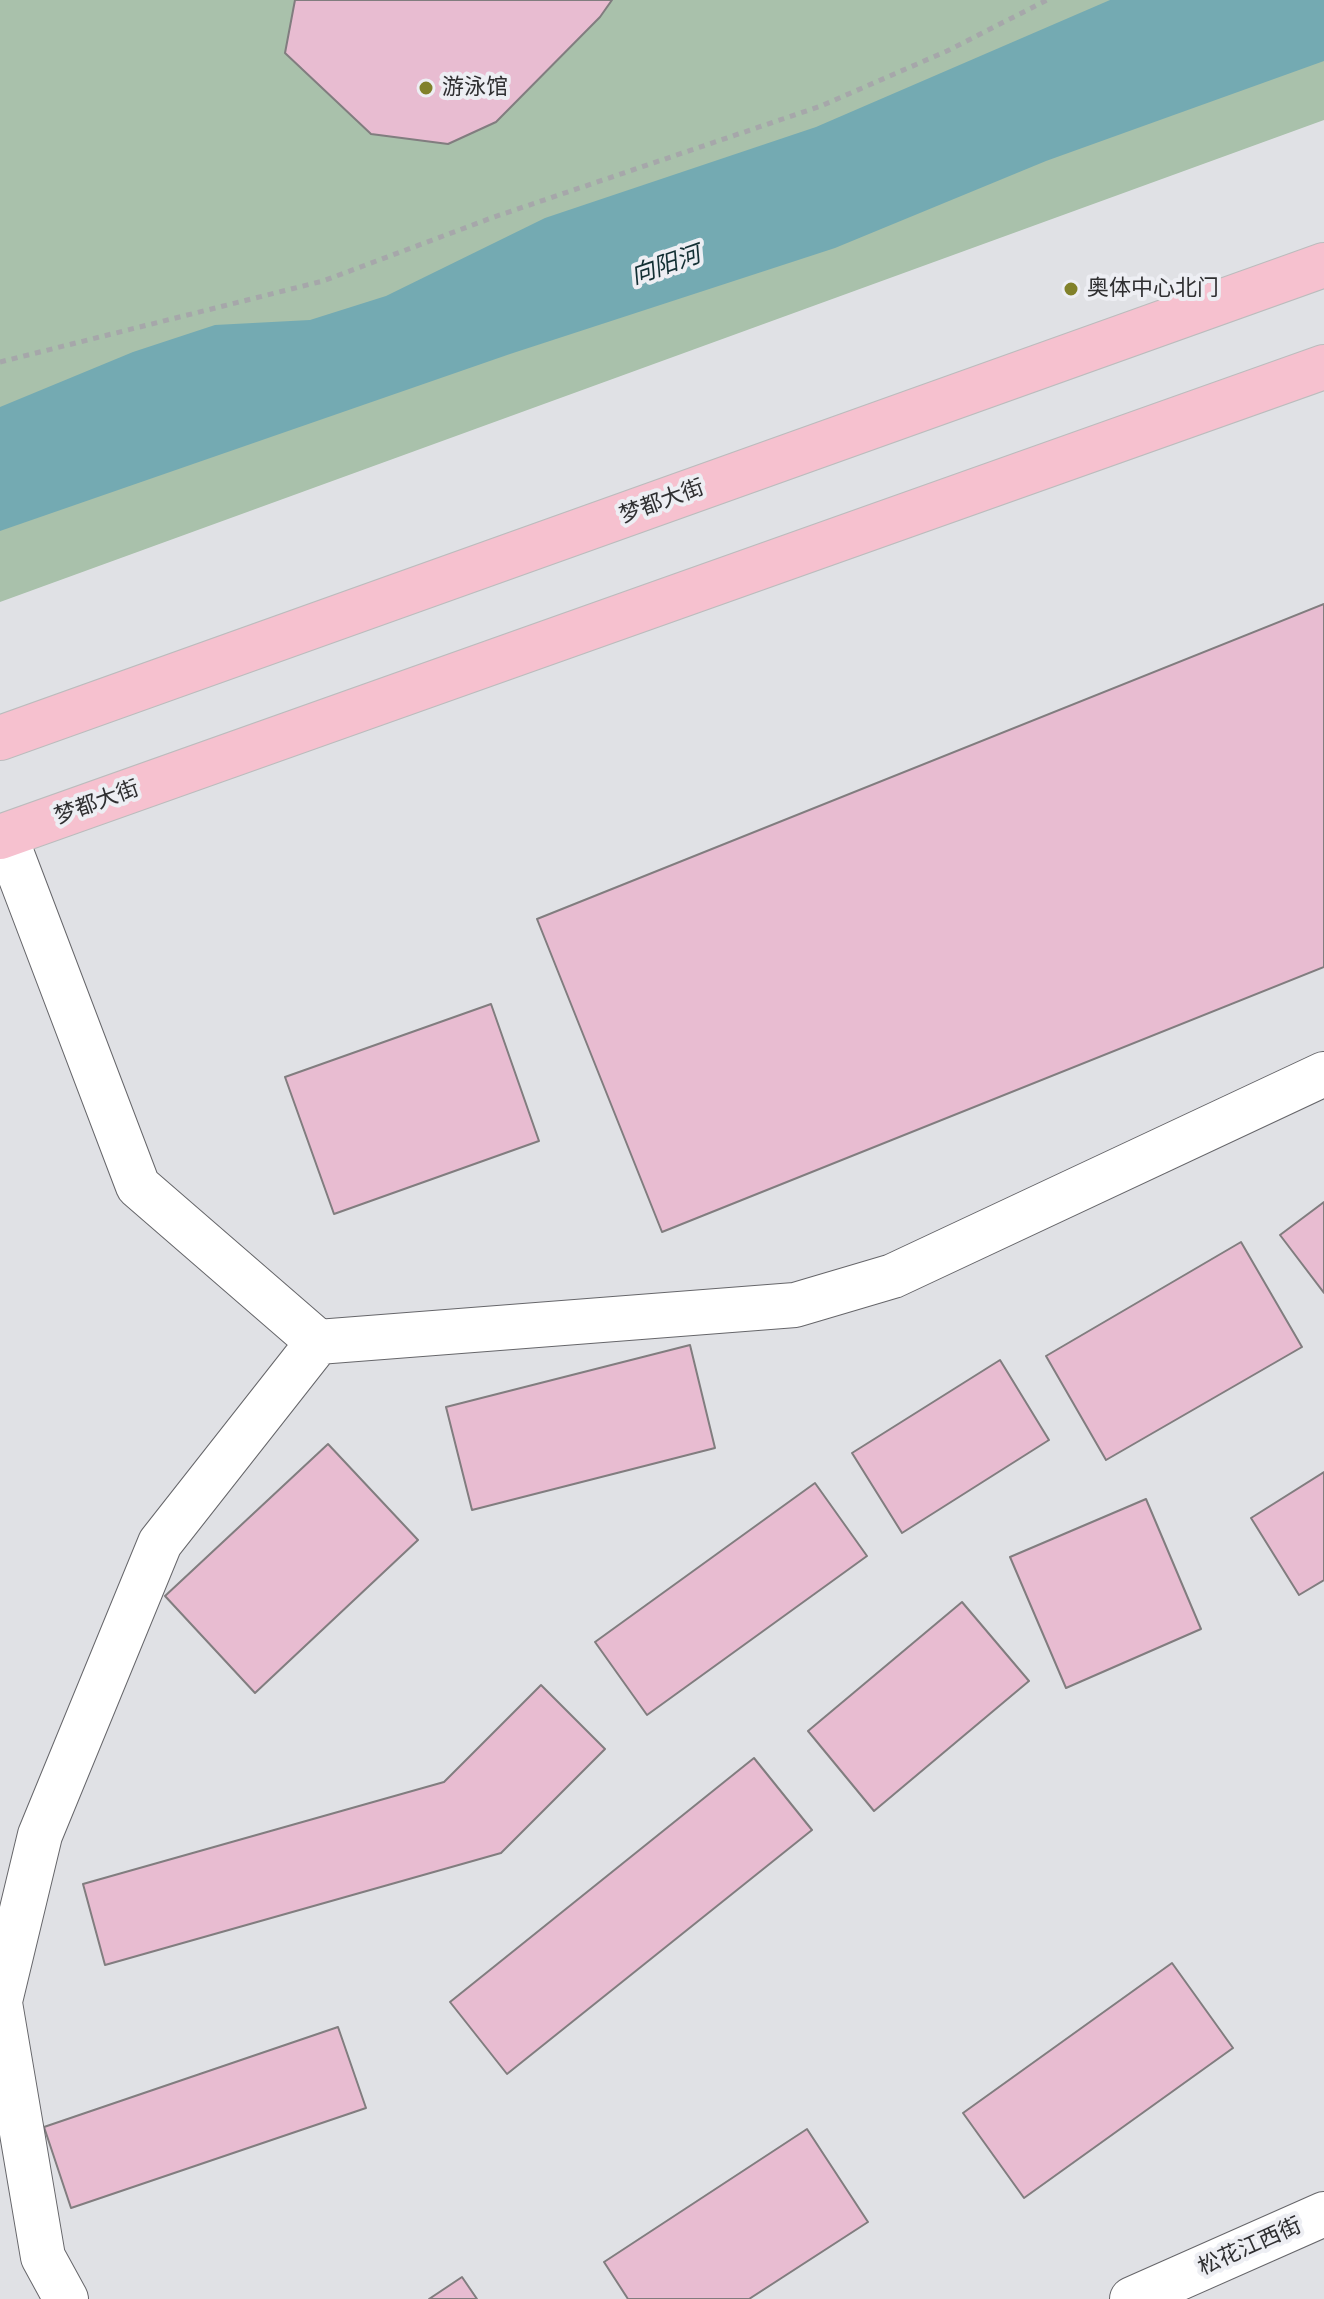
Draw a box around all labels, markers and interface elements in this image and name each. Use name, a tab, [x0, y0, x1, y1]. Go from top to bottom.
place label: 游泳馆	[442, 75, 508, 101]
marker: 游泳馆	[417, 79, 435, 97]
water label: 向阳河	[627, 241, 705, 291]
place label: 奥体中心北门	[1087, 276, 1219, 302]
marker: 奥体中心北门	[1062, 280, 1080, 298]
street label: 梦都大街	[616, 475, 708, 529]
street label: 梦都大街	[51, 776, 143, 830]
street label: 松花江西街	[1194, 2213, 1306, 2281]

